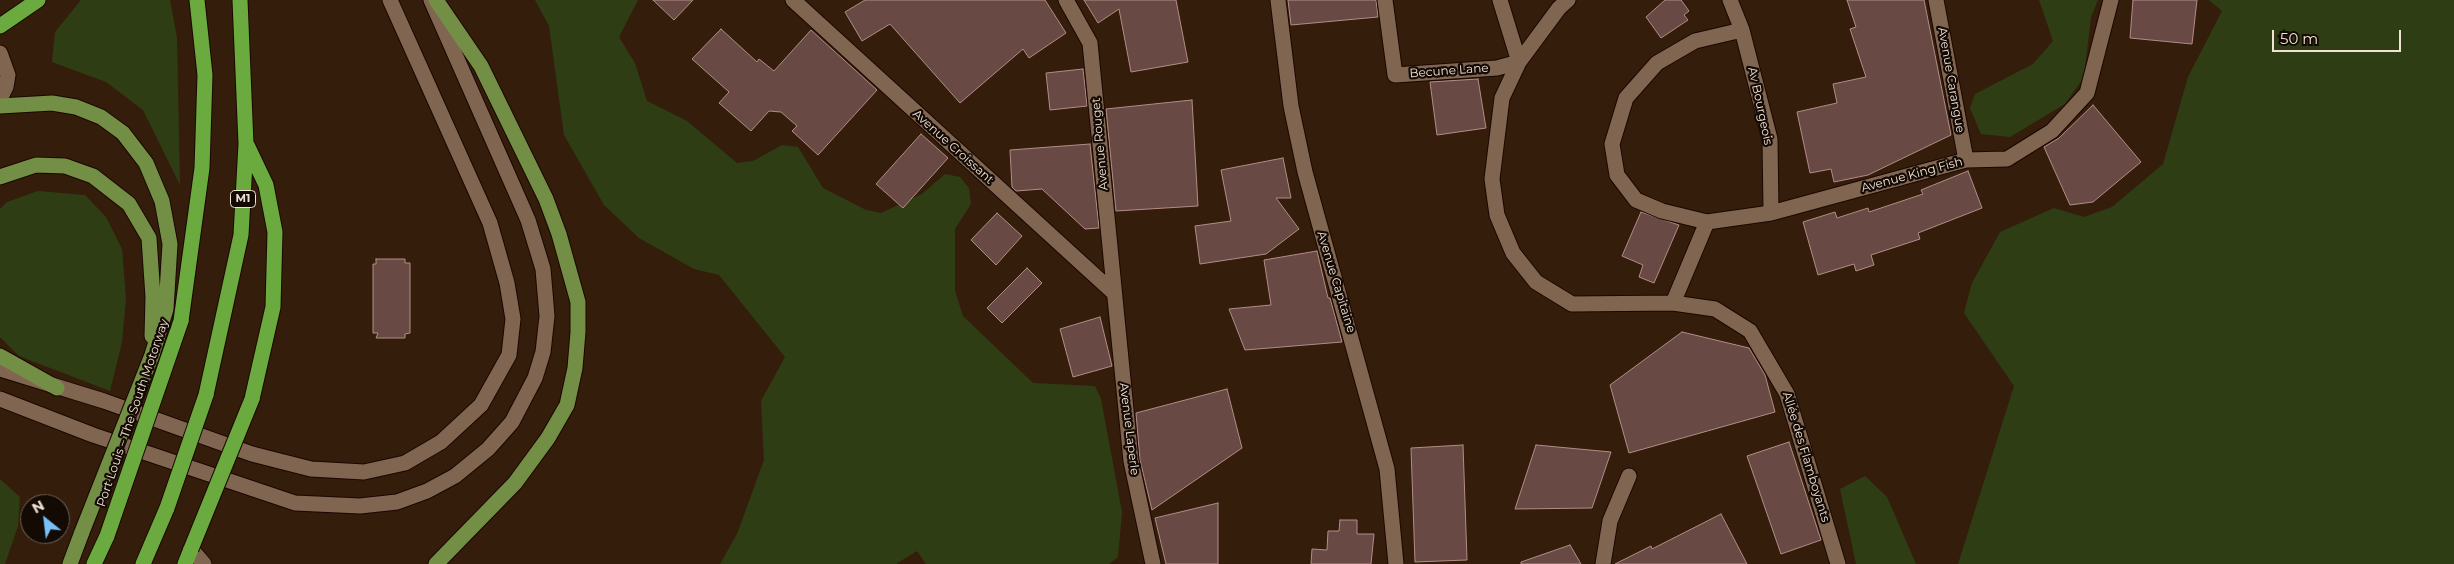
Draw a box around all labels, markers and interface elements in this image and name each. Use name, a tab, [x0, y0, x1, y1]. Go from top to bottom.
scale bar	[2274, 20, 2403, 52]
street label: Avenue Carangue	[1935, 26, 1967, 134]
text: 50 m	[2280, 29, 2318, 48]
street label: Becune Lane	[1409, 61, 1489, 81]
street label: Av Bourgeois	[1745, 66, 1775, 146]
street label: Avenue Rouget	[1089, 97, 1111, 191]
street label: Avenue Croissant	[909, 107, 997, 187]
street label: Avenue King Fish	[1860, 155, 1964, 195]
road number: M1	[230, 190, 256, 208]
street label: Avenue Capitaine	[1314, 229, 1358, 335]
street label: Port Louis – The South Motorway	[94, 317, 172, 509]
street label: Avenue Laperle	[1116, 382, 1142, 476]
street label: Allée des Flamboyants	[1779, 390, 1833, 524]
north arrow	[20, 494, 70, 544]
text: N	[29, 496, 48, 517]

